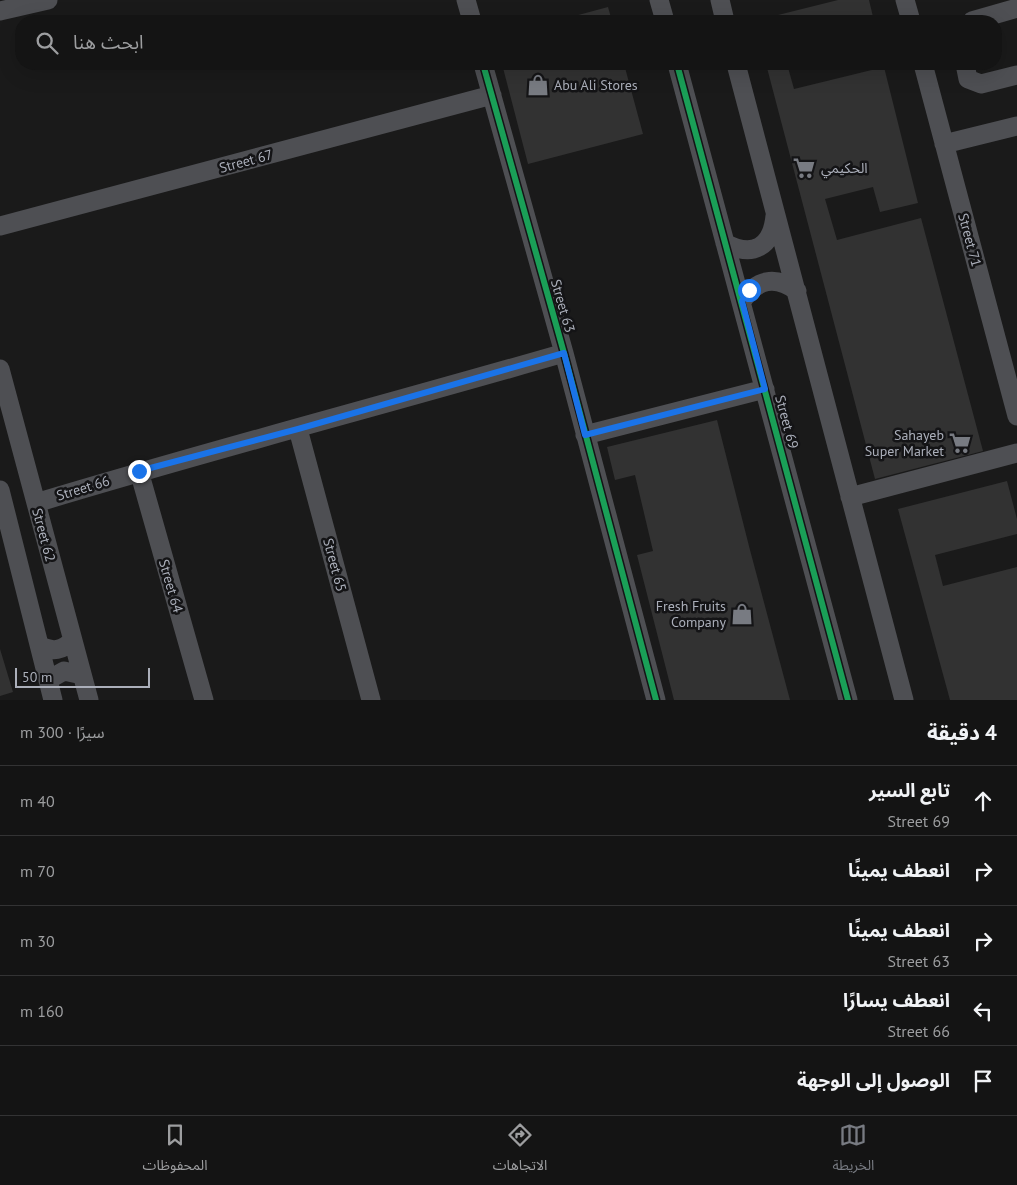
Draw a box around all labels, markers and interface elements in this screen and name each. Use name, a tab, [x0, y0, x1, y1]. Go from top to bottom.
search box	[15, 15, 1002, 70]
icon: search	[33, 29, 61, 57]
text: ابحث هنا	[73, 30, 144, 54]
shop icon: Abu Ali Stores	[525, 72, 551, 98]
place label: Abu Ali Stores	[554, 76, 638, 94]
street label: Street 67	[217, 145, 275, 177]
supermarket icon: الحكيمي	[791, 155, 817, 181]
place label: الحكيمي	[821, 159, 868, 179]
street label: Street 71	[954, 211, 986, 269]
street label: Street 63	[547, 277, 579, 335]
route start	[738, 279, 761, 302]
street label: Street 69	[771, 393, 803, 451]
place label: Sahayeb Super Market	[865, 426, 944, 460]
supermarket icon: Sahayeb Super Market	[947, 430, 973, 456]
route end	[128, 460, 151, 483]
street label: Street 66	[54, 471, 112, 505]
street label: Street 62	[28, 506, 60, 564]
street label: Street 65	[319, 536, 351, 594]
street label: Street 64	[155, 557, 187, 615]
place label: Fresh Fruits Company	[656, 597, 726, 631]
shop icon: Fresh Fruits Company	[729, 601, 755, 627]
scale bar	[15, 665, 150, 688]
text: 50 m	[22, 668, 52, 686]
text: 4 دقيقة	[927, 719, 997, 746]
text: سيرًا · 300 m	[20, 722, 105, 742]
text: تابع السير	[869, 778, 950, 802]
icon: ahead	[969, 787, 997, 815]
text: 40 m	[20, 791, 55, 811]
text: Street 69	[887, 811, 950, 831]
icon: right	[969, 857, 997, 885]
text: انعطف يمينًا	[848, 858, 950, 882]
text: 70 m	[20, 861, 55, 881]
text: انعطف يمينًا	[848, 918, 950, 942]
icon: right	[969, 927, 997, 955]
text: 30 m	[20, 931, 55, 951]
text: Street 63	[887, 951, 950, 971]
text: انعطف يسارًا	[843, 988, 950, 1012]
icon: left	[969, 997, 997, 1025]
text: 160 m	[20, 1001, 63, 1021]
text: Street 66	[887, 1021, 950, 1041]
icon: arrive	[969, 1067, 997, 1095]
text: الوصول إلى الوجهة	[797, 1068, 950, 1092]
tab: المحفوظات	[143, 1121, 208, 1180]
tab: الاتجاهات	[493, 1121, 547, 1180]
tab: الخريطة	[832, 1121, 874, 1180]

